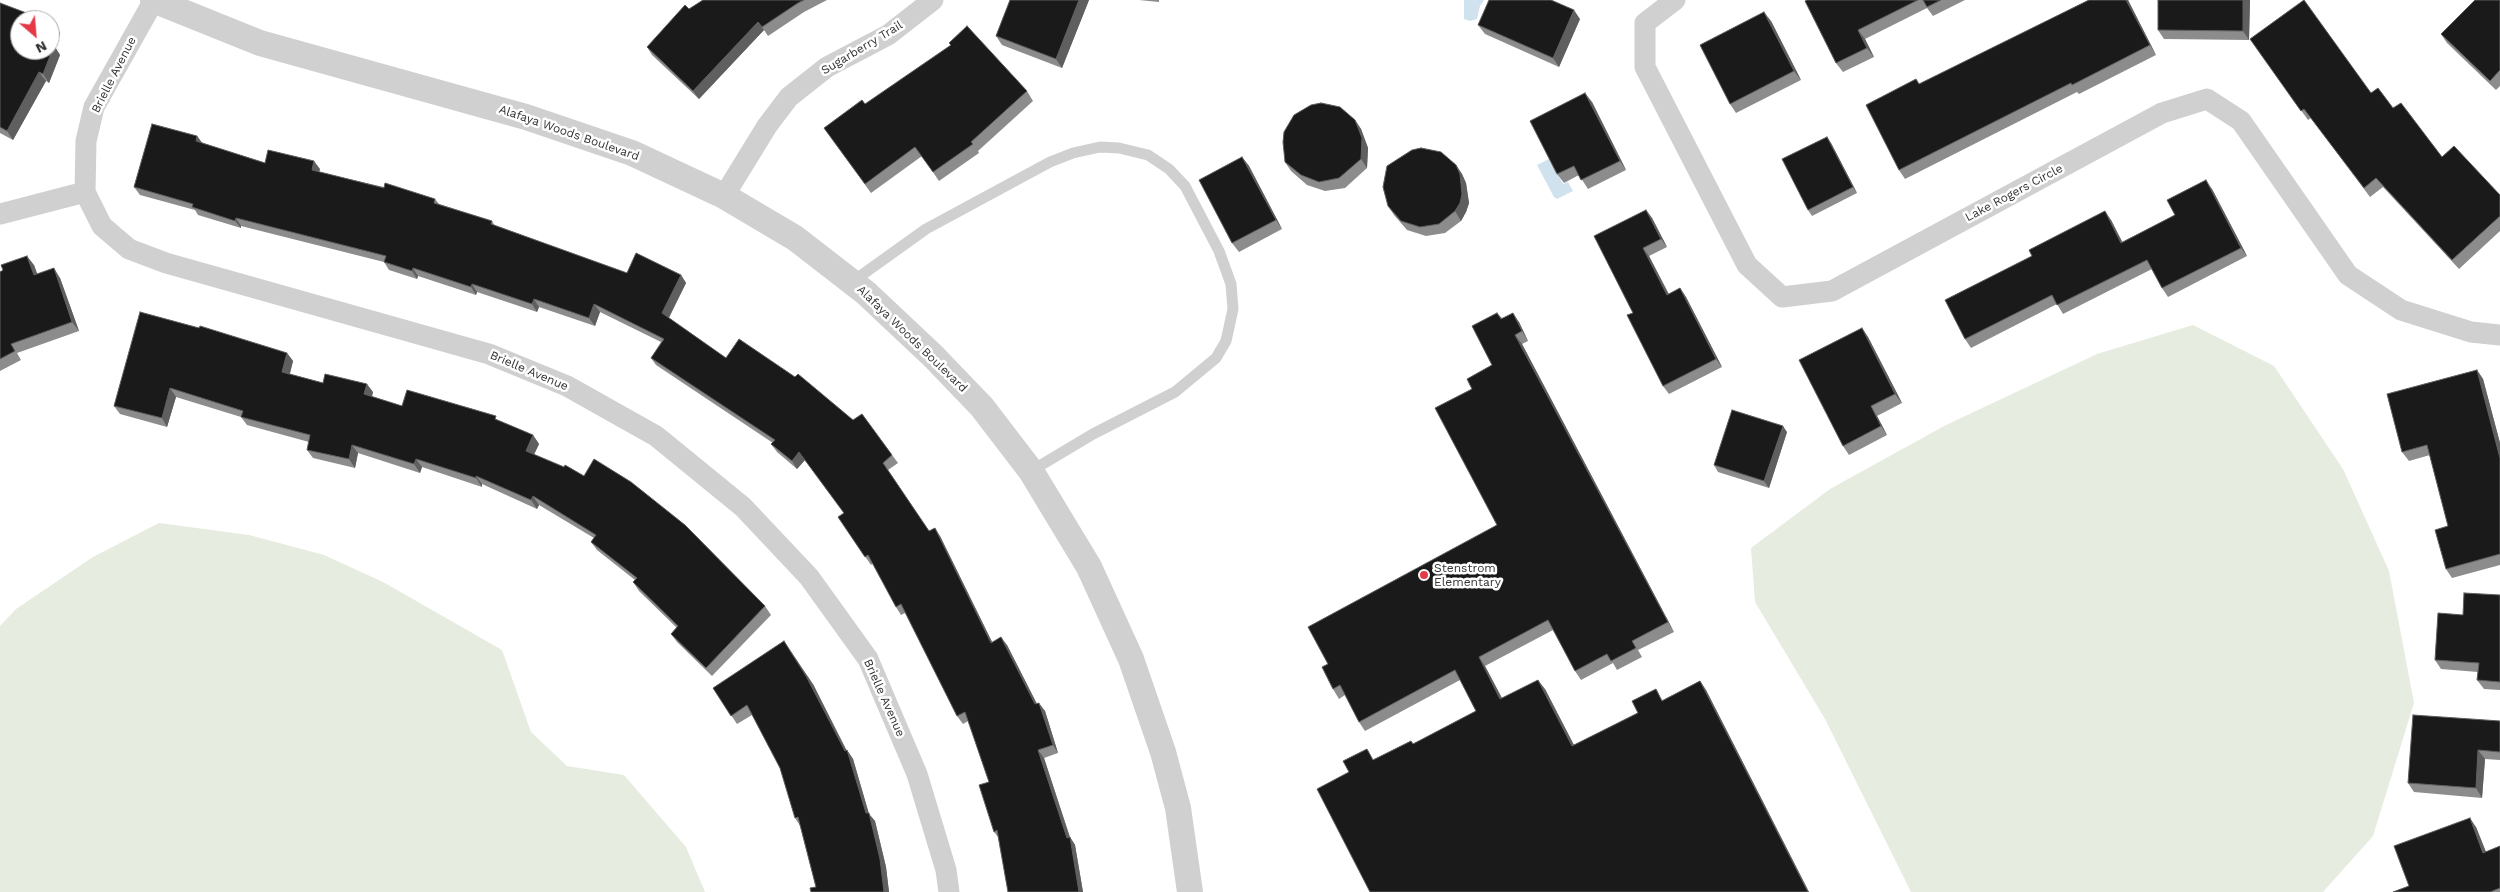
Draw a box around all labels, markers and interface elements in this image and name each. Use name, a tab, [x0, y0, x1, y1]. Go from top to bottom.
north arrow	[10, 10, 60, 60]
street label: Sugarberry Trail	[819, 18, 905, 78]
street label: Brielle Avenue	[89, 34, 139, 116]
text: N	[33, 38, 50, 57]
street label: Alafaya Woods Boulevard	[497, 102, 641, 164]
street label: Lake Rogers Circle	[1963, 161, 2065, 225]
street label: Alafaya Woods Boulevard	[854, 283, 970, 395]
street label: Brielle Avenue	[488, 348, 570, 394]
place label: Stenstrom Elementary	[1434, 561, 1501, 589]
marker: Stenstrom Elementary	[1418, 569, 1430, 581]
street label: Brielle Avenue	[860, 657, 908, 739]

